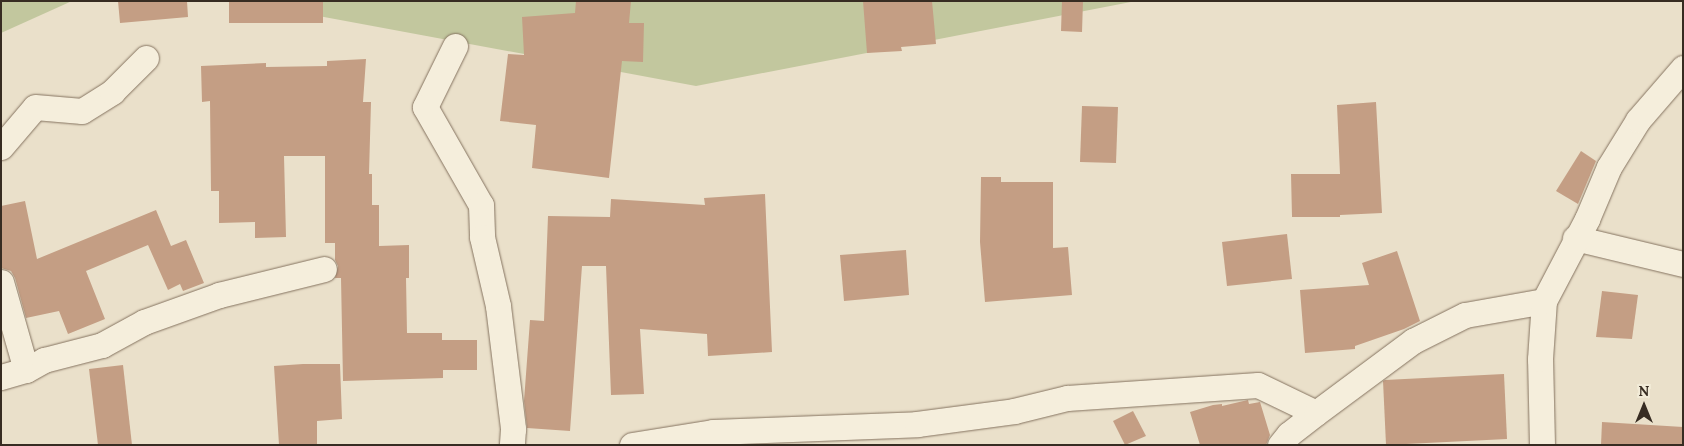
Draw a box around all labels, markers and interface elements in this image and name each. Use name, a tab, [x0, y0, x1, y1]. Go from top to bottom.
north arrow	[1619, 381, 1669, 431]
text: N	[1639, 382, 1649, 400]

